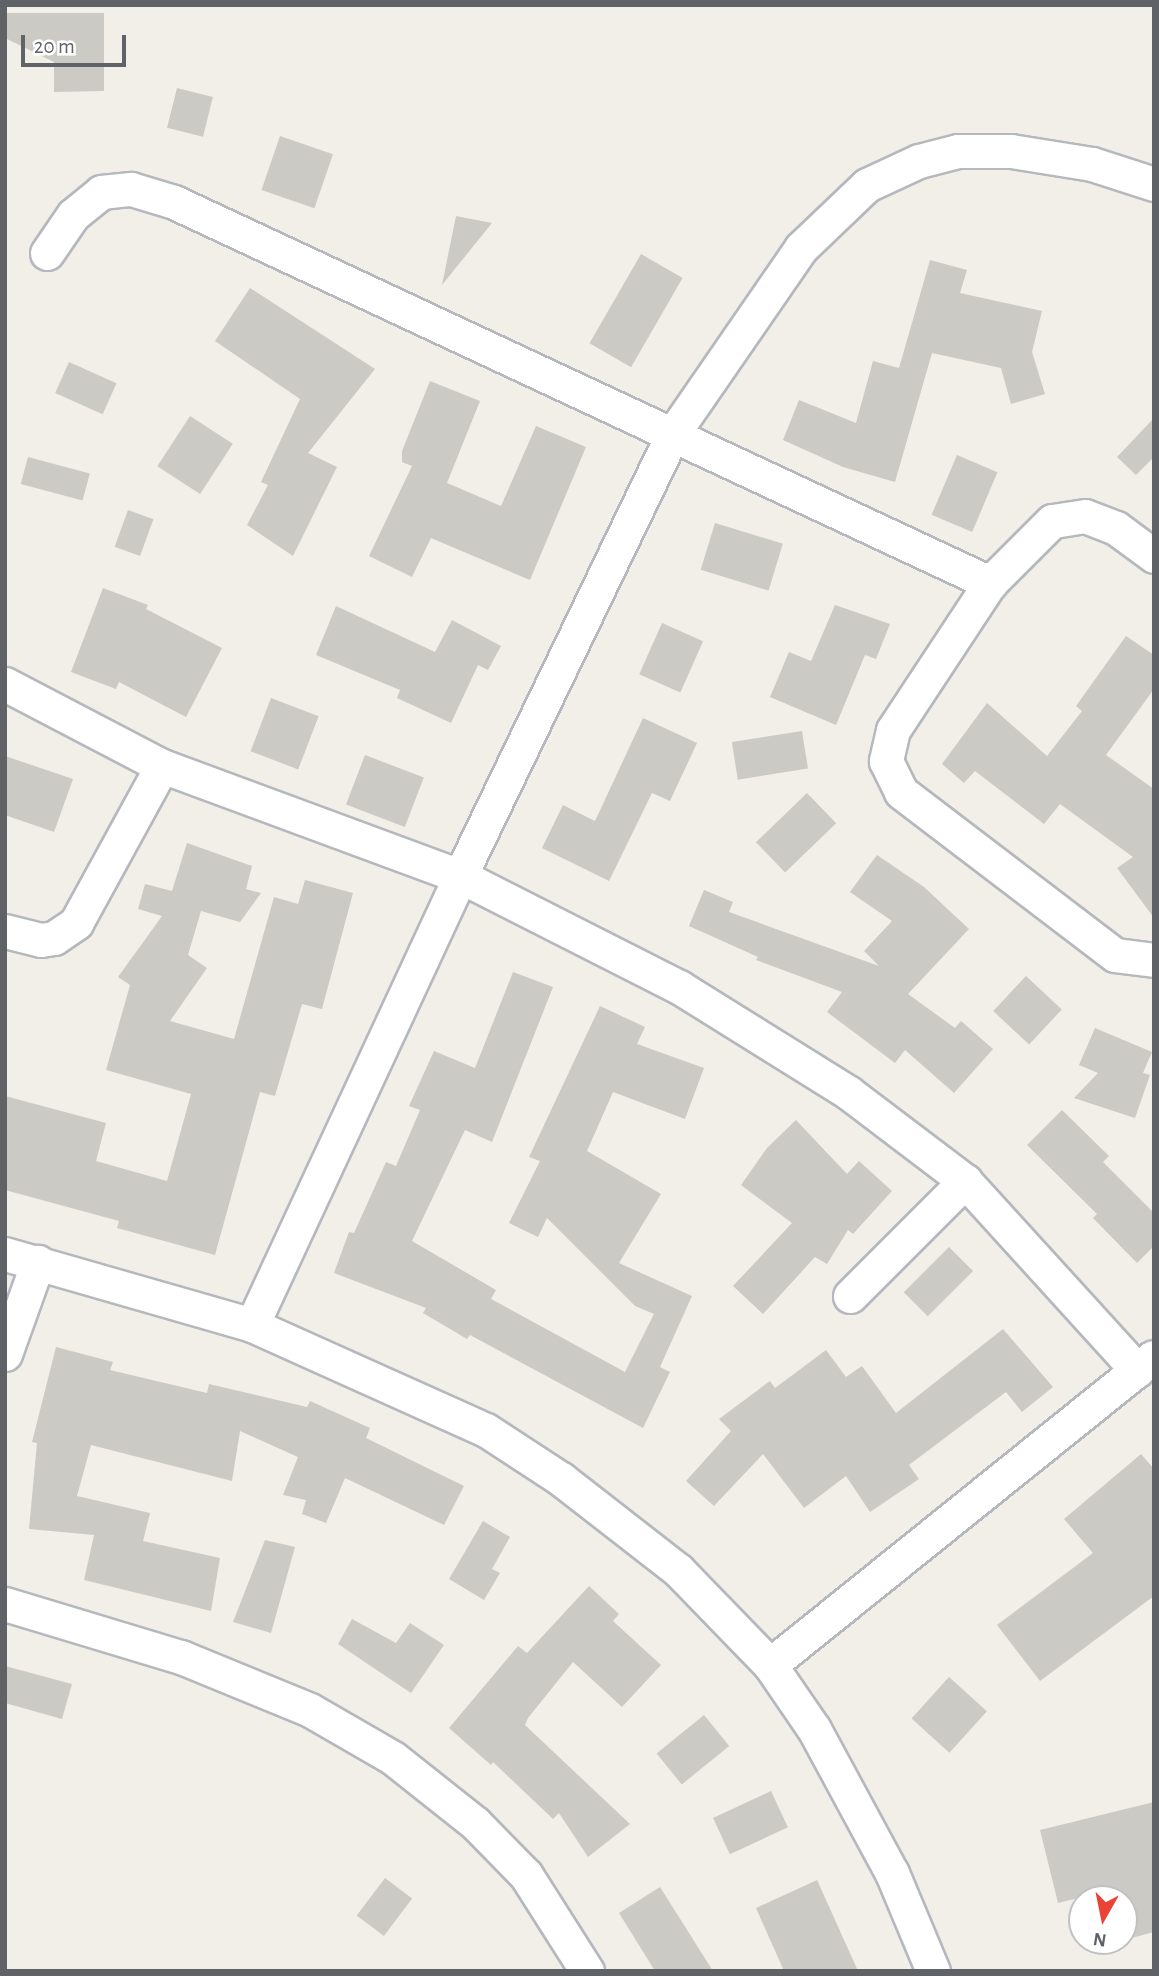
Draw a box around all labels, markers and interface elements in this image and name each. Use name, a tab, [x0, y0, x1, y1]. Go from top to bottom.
scale bar	[24, 21, 130, 65]
text: 20 m	[34, 36, 75, 57]
north arrow	[1068, 1885, 1138, 1955]
text: N	[1092, 1929, 1108, 1950]

